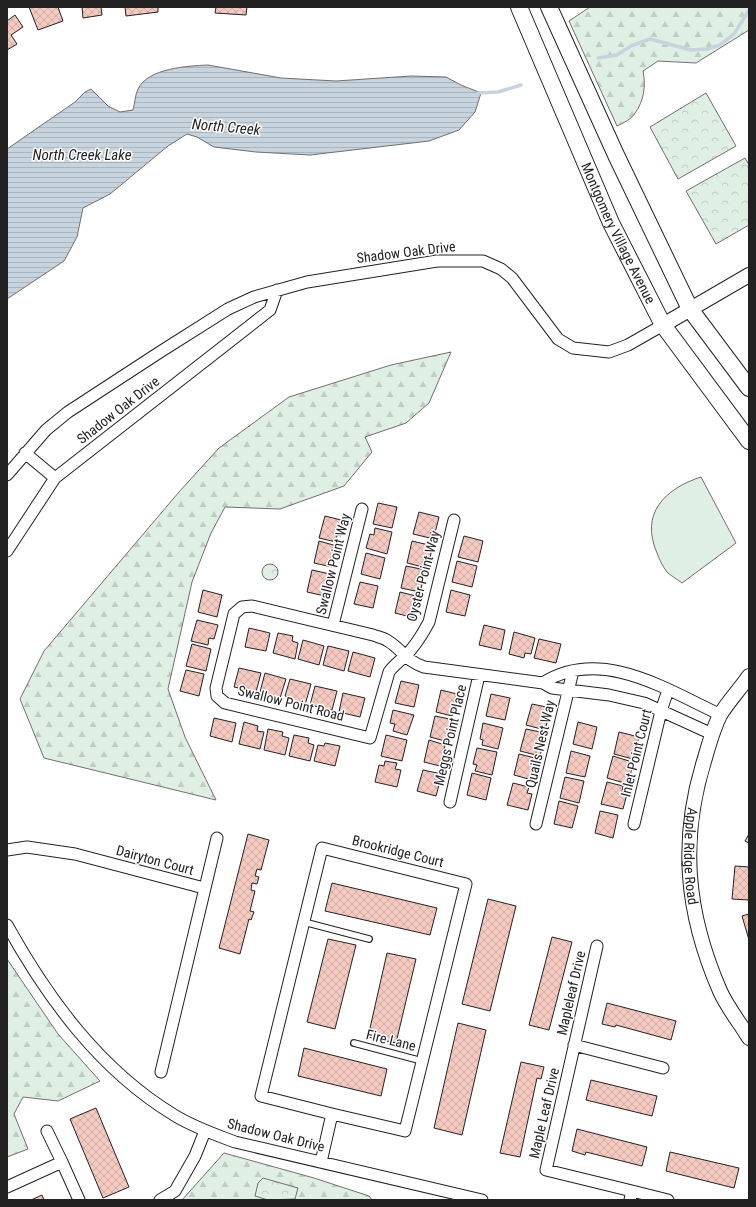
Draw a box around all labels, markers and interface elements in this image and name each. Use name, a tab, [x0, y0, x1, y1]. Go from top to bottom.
water label: North Creek	[191, 115, 261, 139]
water label: North Creek Lake	[32, 146, 132, 164]
street label: Montgomery Village Avenue	[578, 160, 659, 307]
street label: Shadow Oak Drive	[356, 238, 457, 266]
street label: Shadow Oak Drive	[74, 373, 163, 447]
street label: Swallow Point Way	[313, 512, 353, 616]
street label: Oyster Point Way	[403, 528, 443, 623]
street label: Swallow Point Road	[236, 682, 346, 724]
street label: Meggs Point Place	[431, 682, 470, 787]
street label: Quails Nest Way	[522, 698, 558, 790]
street label: Inlet Point Court	[617, 707, 655, 799]
street label: Apple Ridge Road	[681, 807, 701, 906]
street label: Brookridge Court	[351, 832, 445, 870]
street label: Dairyton Court	[114, 842, 196, 878]
street label: Mapleleaf Drive	[554, 949, 589, 1037]
street label: Fire Lane	[365, 1026, 418, 1054]
street label: Maple Leaf Drive	[526, 1066, 562, 1160]
street label: Shadow Oak Drive	[226, 1115, 327, 1155]

